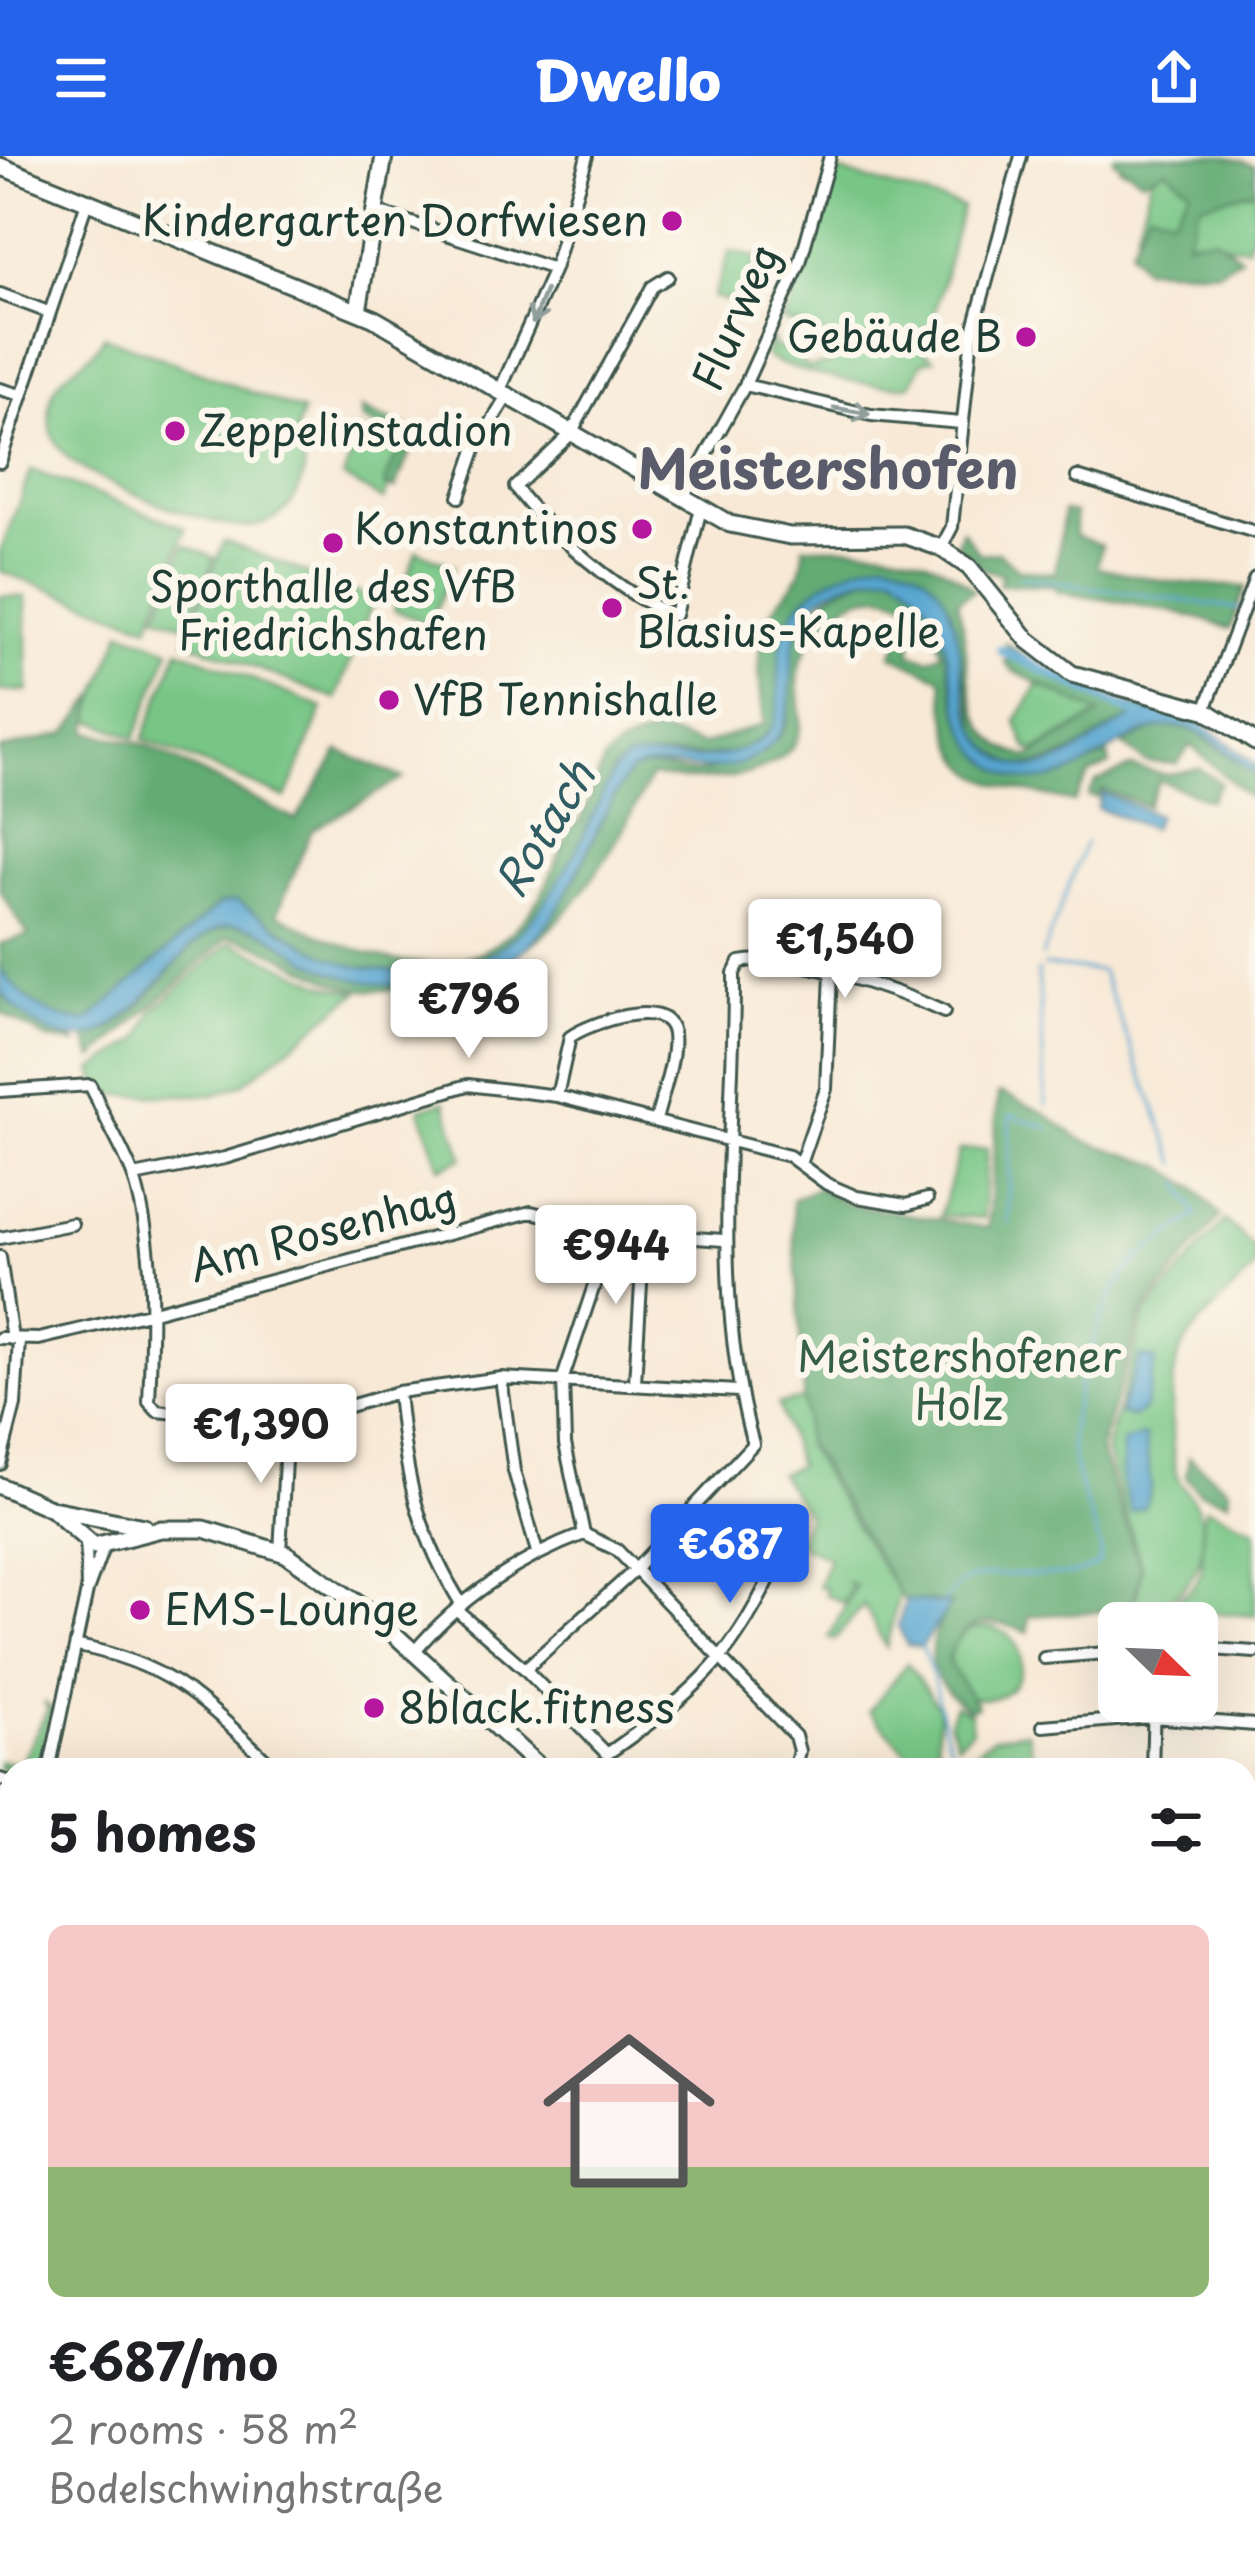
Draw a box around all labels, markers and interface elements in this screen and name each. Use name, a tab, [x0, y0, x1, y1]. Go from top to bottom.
text: Dwello	[534, 38, 721, 119]
icon: menu	[48, 45, 114, 111]
icon: share	[1141, 45, 1207, 111]
place label: Kindergarten Dorfwiesen	[142, 187, 648, 250]
marker: Kindergarten Dorfwiesen	[659, 208, 685, 234]
street label: Flurweg	[673, 232, 794, 400]
one-way arrow	[526, 288, 548, 325]
place label: Gebäude B	[787, 303, 1002, 366]
marker: Gebäude B	[1013, 324, 1039, 350]
place label: Zeppelinstadion	[199, 397, 513, 460]
one-way arrow	[832, 401, 871, 424]
marker: Zeppelinstadion	[162, 418, 188, 444]
district label: Meistershofen	[637, 426, 1019, 507]
place label: Konstantinos	[354, 495, 618, 558]
marker: Konstantinos	[629, 516, 655, 542]
marker: Sporthalle des VfB Friedrichshafen	[320, 530, 346, 556]
place label: St. Blasius-Kapelle	[636, 550, 940, 661]
place label: Sporthalle des VfB Friedrichshafen	[150, 553, 516, 664]
marker: St. Blasius-Kapelle	[599, 595, 625, 621]
place label: VfB Tennishalle	[413, 666, 718, 729]
marker: VfB Tennishalle	[376, 687, 402, 713]
water label: Rotach	[475, 746, 610, 909]
pin: €1,540	[747, 899, 943, 1001]
text: €1,540	[775, 908, 915, 967]
pin: €796	[398, 959, 540, 1061]
text: €796	[418, 968, 520, 1027]
street label: Am Rosenhag	[182, 1164, 463, 1296]
pin: €944	[545, 1205, 687, 1307]
text: €944	[562, 1214, 670, 1273]
park label: Meistershofener Holz	[797, 1323, 1122, 1434]
pin: €1,390	[163, 1384, 359, 1486]
text: €1,390	[193, 1393, 329, 1452]
pin: €687	[659, 1504, 801, 1606]
text: €687	[678, 1513, 782, 1572]
place label: EMS-Lounge	[164, 1576, 419, 1639]
marker: EMS-Lounge	[127, 1597, 153, 1623]
north arrow	[1098, 1602, 1218, 1722]
map controls	[1098, 1602, 1218, 1722]
place label: 8black.fitness	[398, 1674, 675, 1737]
marker: 8black.fitness	[361, 1695, 387, 1721]
text: 5 homes	[48, 1792, 257, 1869]
icon: filters	[1143, 1797, 1209, 1863]
icon: home	[521, 2003, 737, 2219]
text: €687/mo	[48, 2321, 278, 2398]
text: 2 rooms · 58 m²	[48, 2398, 358, 2457]
text: Bodelschwinghstraße	[48, 2457, 443, 2516]

